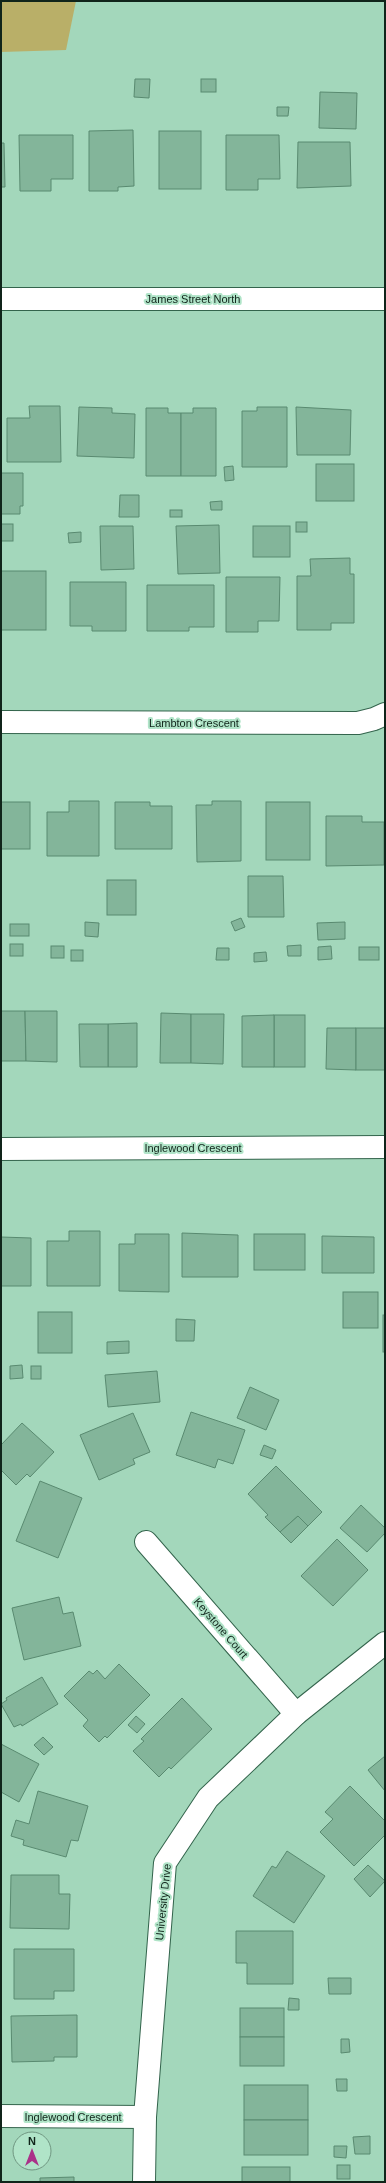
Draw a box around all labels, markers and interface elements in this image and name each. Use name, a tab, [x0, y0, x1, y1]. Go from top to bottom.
street label: James Street North	[146, 293, 240, 305]
street label: Lambton Crescent	[149, 717, 239, 729]
street label: Inglewood Crescent	[144, 1142, 242, 1154]
street label: Keystone Court	[192, 1595, 250, 1661]
street label: University Drive	[153, 1863, 173, 1941]
street label: Inglewood Crescent	[24, 2111, 122, 2123]
north arrow	[12, 2131, 52, 2171]
text: N	[28, 2135, 36, 2147]

